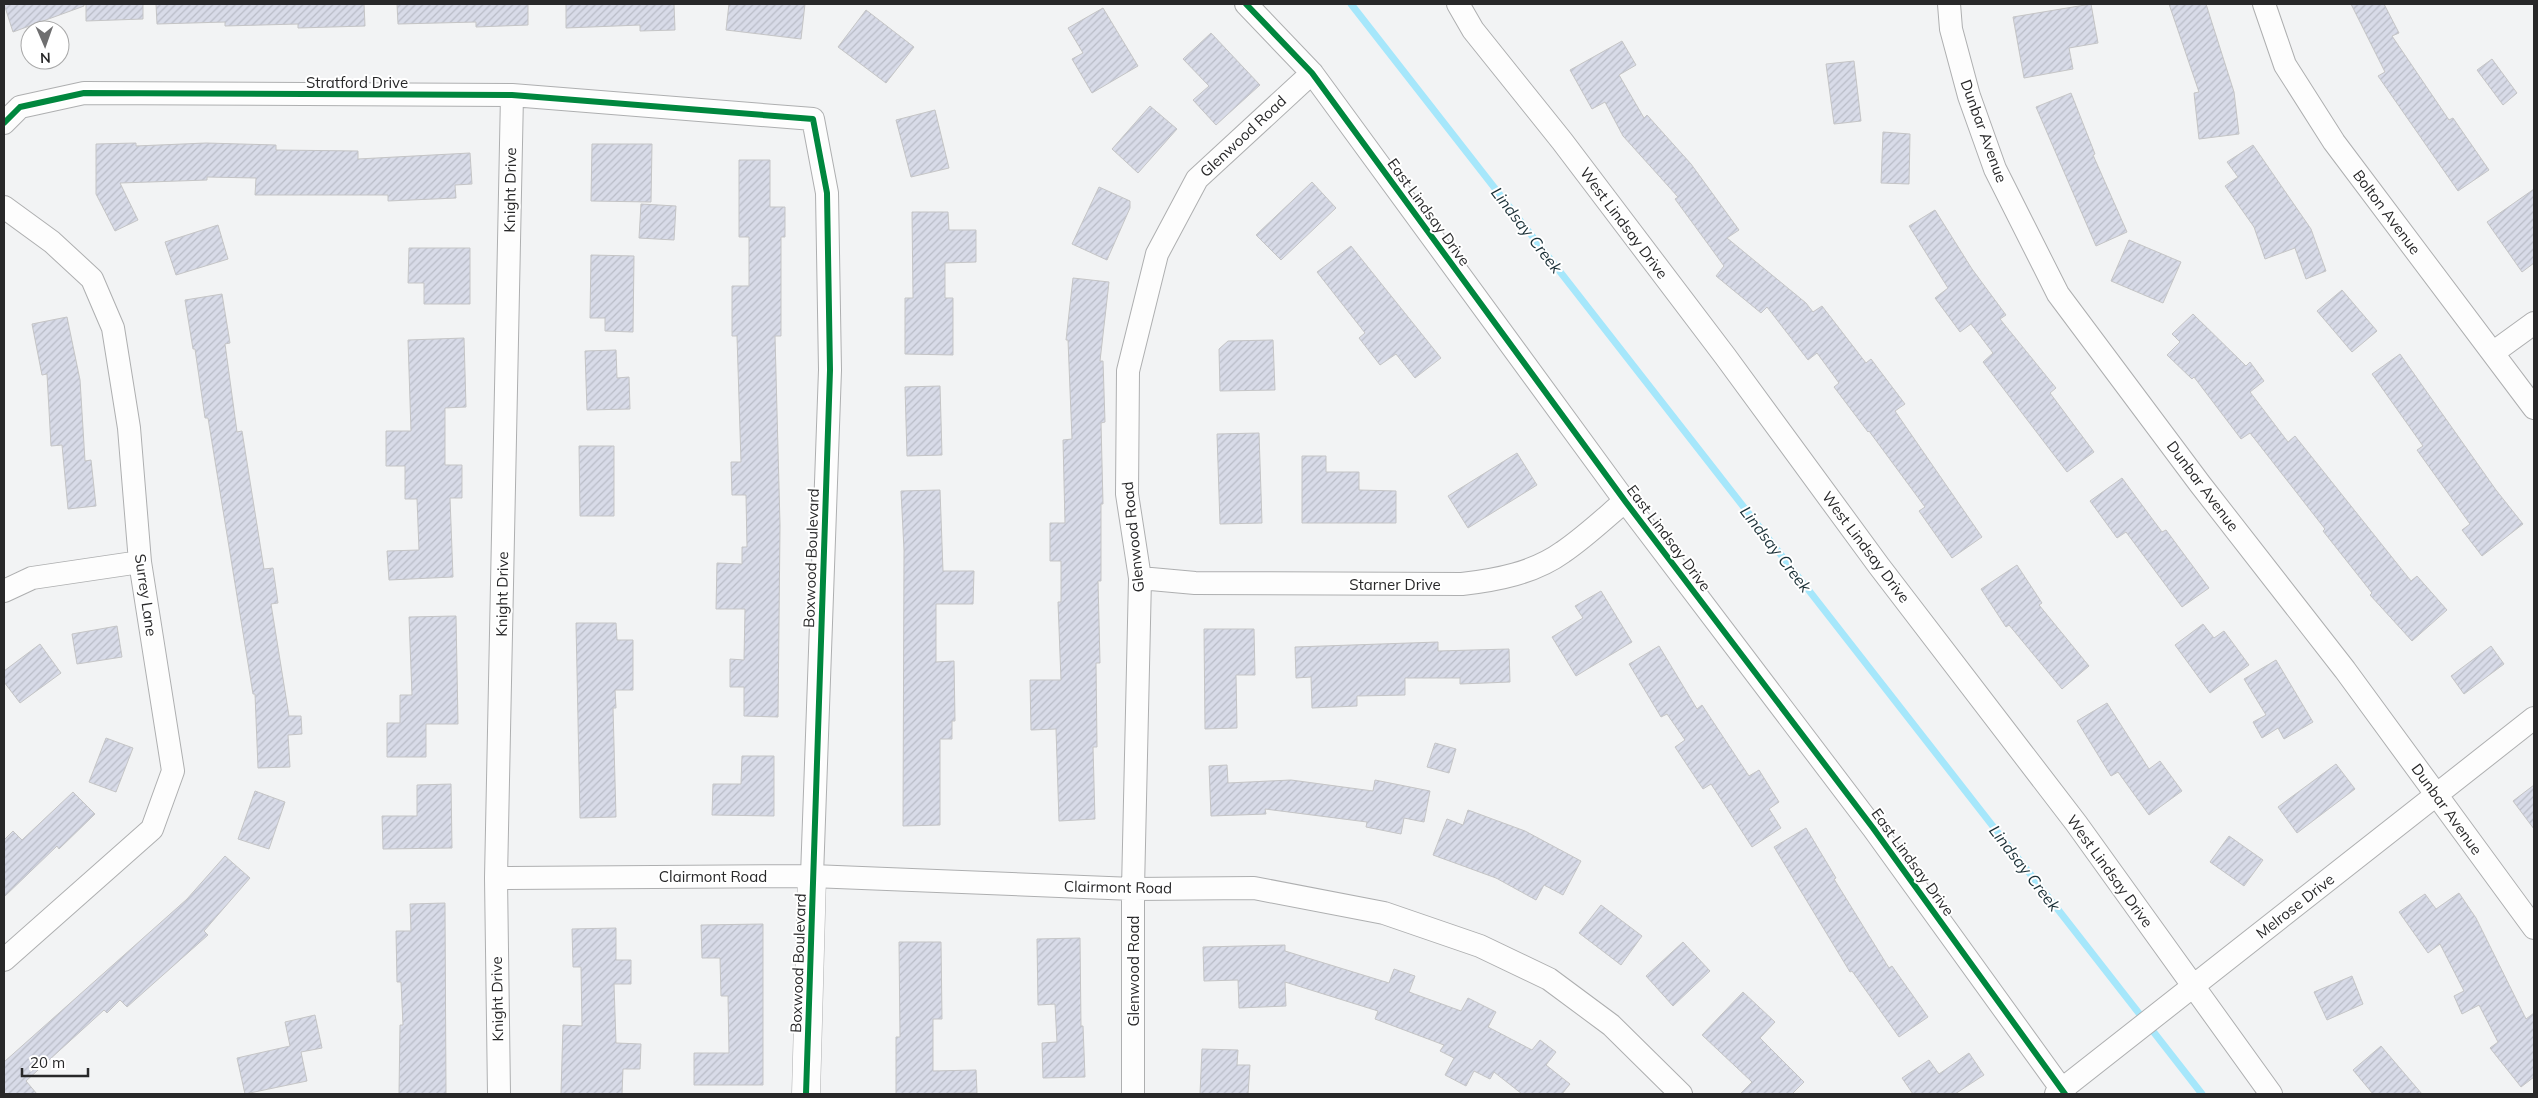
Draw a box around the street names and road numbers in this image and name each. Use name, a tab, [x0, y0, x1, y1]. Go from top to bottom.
street label: Stratford Drive	[306, 73, 408, 92]
street label: Dunbar Avenue	[1957, 77, 2011, 185]
street label: Glenwood Road	[1196, 91, 1290, 181]
street label: Knight Drive	[500, 147, 520, 233]
street label: East Lindsay Drive	[1384, 155, 1474, 269]
street label: West Lindsay Drive	[1576, 164, 1672, 282]
street label: Bolton Avenue	[2349, 166, 2425, 258]
street label: Dunbar Avenue	[2163, 437, 2243, 535]
street label: Glenwood Road	[1118, 481, 1148, 593]
street label: East Lindsay Drive	[1623, 481, 1715, 595]
street label: Boxwood Boulevard	[799, 488, 823, 628]
street label: West Lindsay Drive	[1818, 488, 1914, 606]
street label: Knight Drive	[492, 551, 512, 637]
street label: Surrey Lane	[131, 553, 161, 637]
street label: Starner Drive	[1349, 575, 1441, 594]
street label: Dunbar Avenue	[2407, 760, 2487, 858]
street label: East Lindsay Drive	[1868, 805, 1958, 919]
street label: West Lindsay Drive	[2063, 811, 2157, 931]
street label: Clairmont Road	[659, 867, 767, 886]
street label: Melrose Drive	[2252, 869, 2338, 943]
street label: Clairmont Road	[1064, 877, 1172, 897]
street label: Boxwood Boulevard	[786, 893, 810, 1033]
street label: Glenwood Road	[1124, 915, 1143, 1027]
street label: Knight Drive	[487, 956, 507, 1042]

